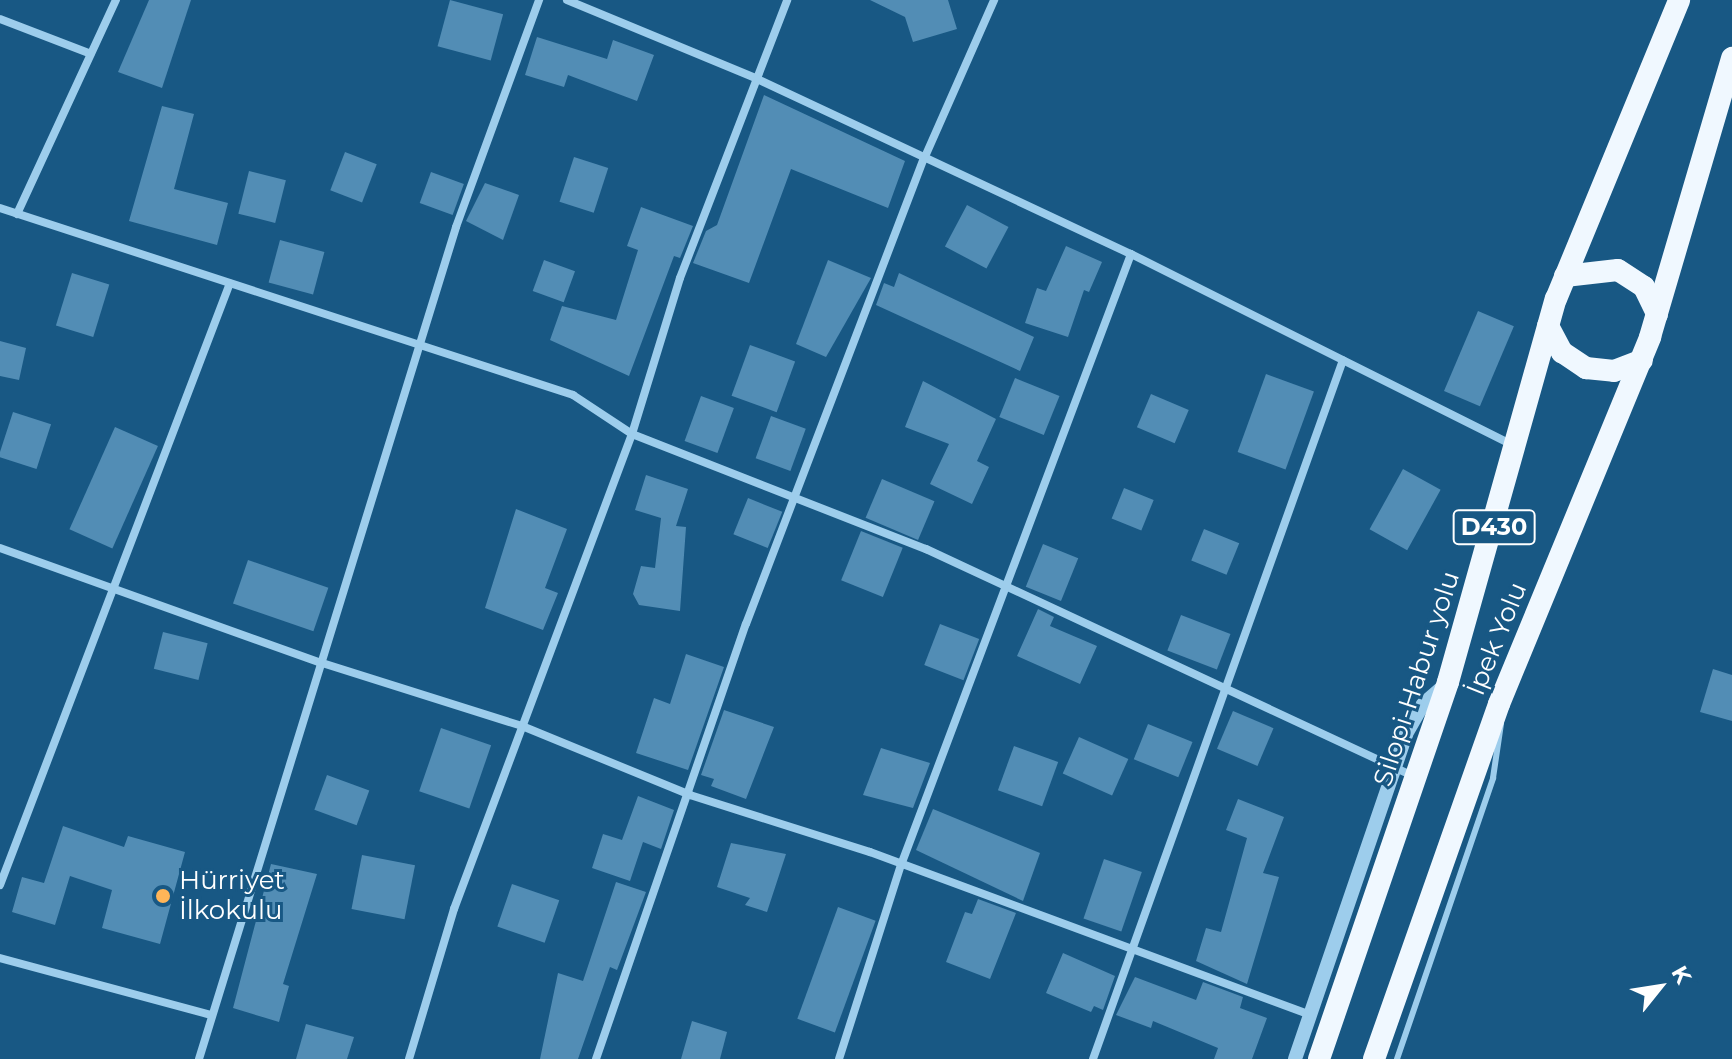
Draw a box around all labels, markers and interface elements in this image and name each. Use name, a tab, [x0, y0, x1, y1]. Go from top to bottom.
road number: D430	[1452, 507, 1536, 547]
street label: Silopi-Habur yolu	[1368, 568, 1466, 790]
street label: İpek Yolu	[1460, 578, 1534, 700]
place label: Hürriyet İlkokulu	[179, 865, 285, 926]
marker: Hürriyet İlkokulu	[154, 887, 172, 905]
north arrow	[1620, 947, 1700, 1027]
text: K	[1665, 961, 1697, 989]

